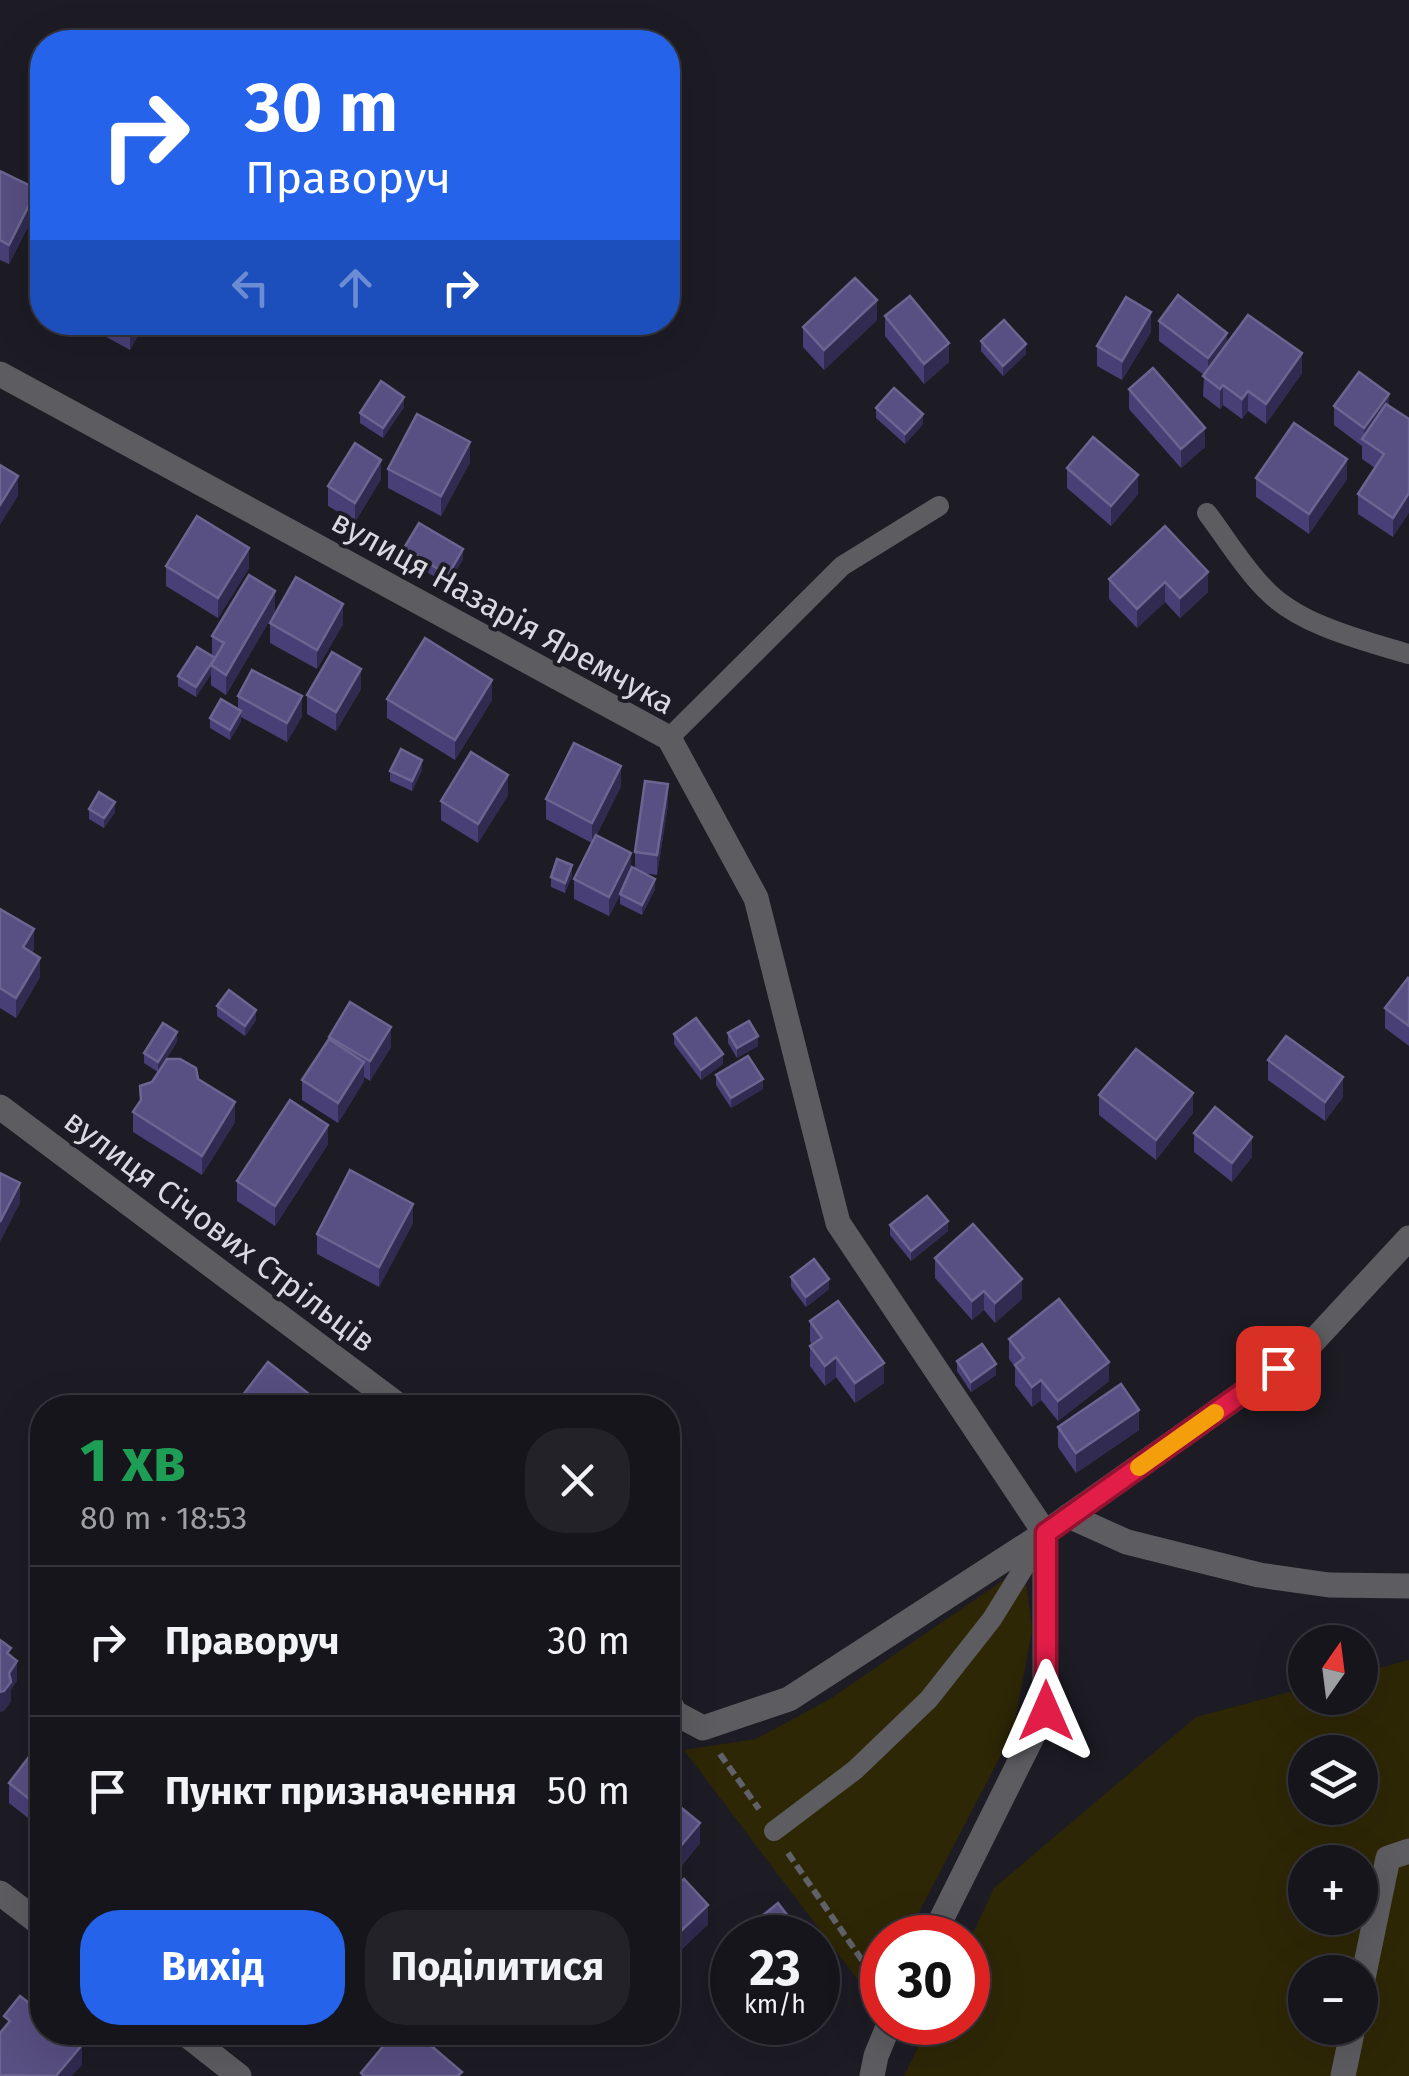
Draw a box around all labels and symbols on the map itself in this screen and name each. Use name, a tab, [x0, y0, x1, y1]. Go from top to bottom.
street label: вулиця Назарія Яремчука	[325, 502, 681, 722]
street label: вулиця Січових Стрільців	[57, 1102, 383, 1360]
pin	[1236, 1326, 1321, 1411]
north arrow	[1288, 1625, 1378, 1715]
position arrow	[994, 1659, 1098, 1763]
speed limit sign: 30	[860, 1915, 990, 2045]

